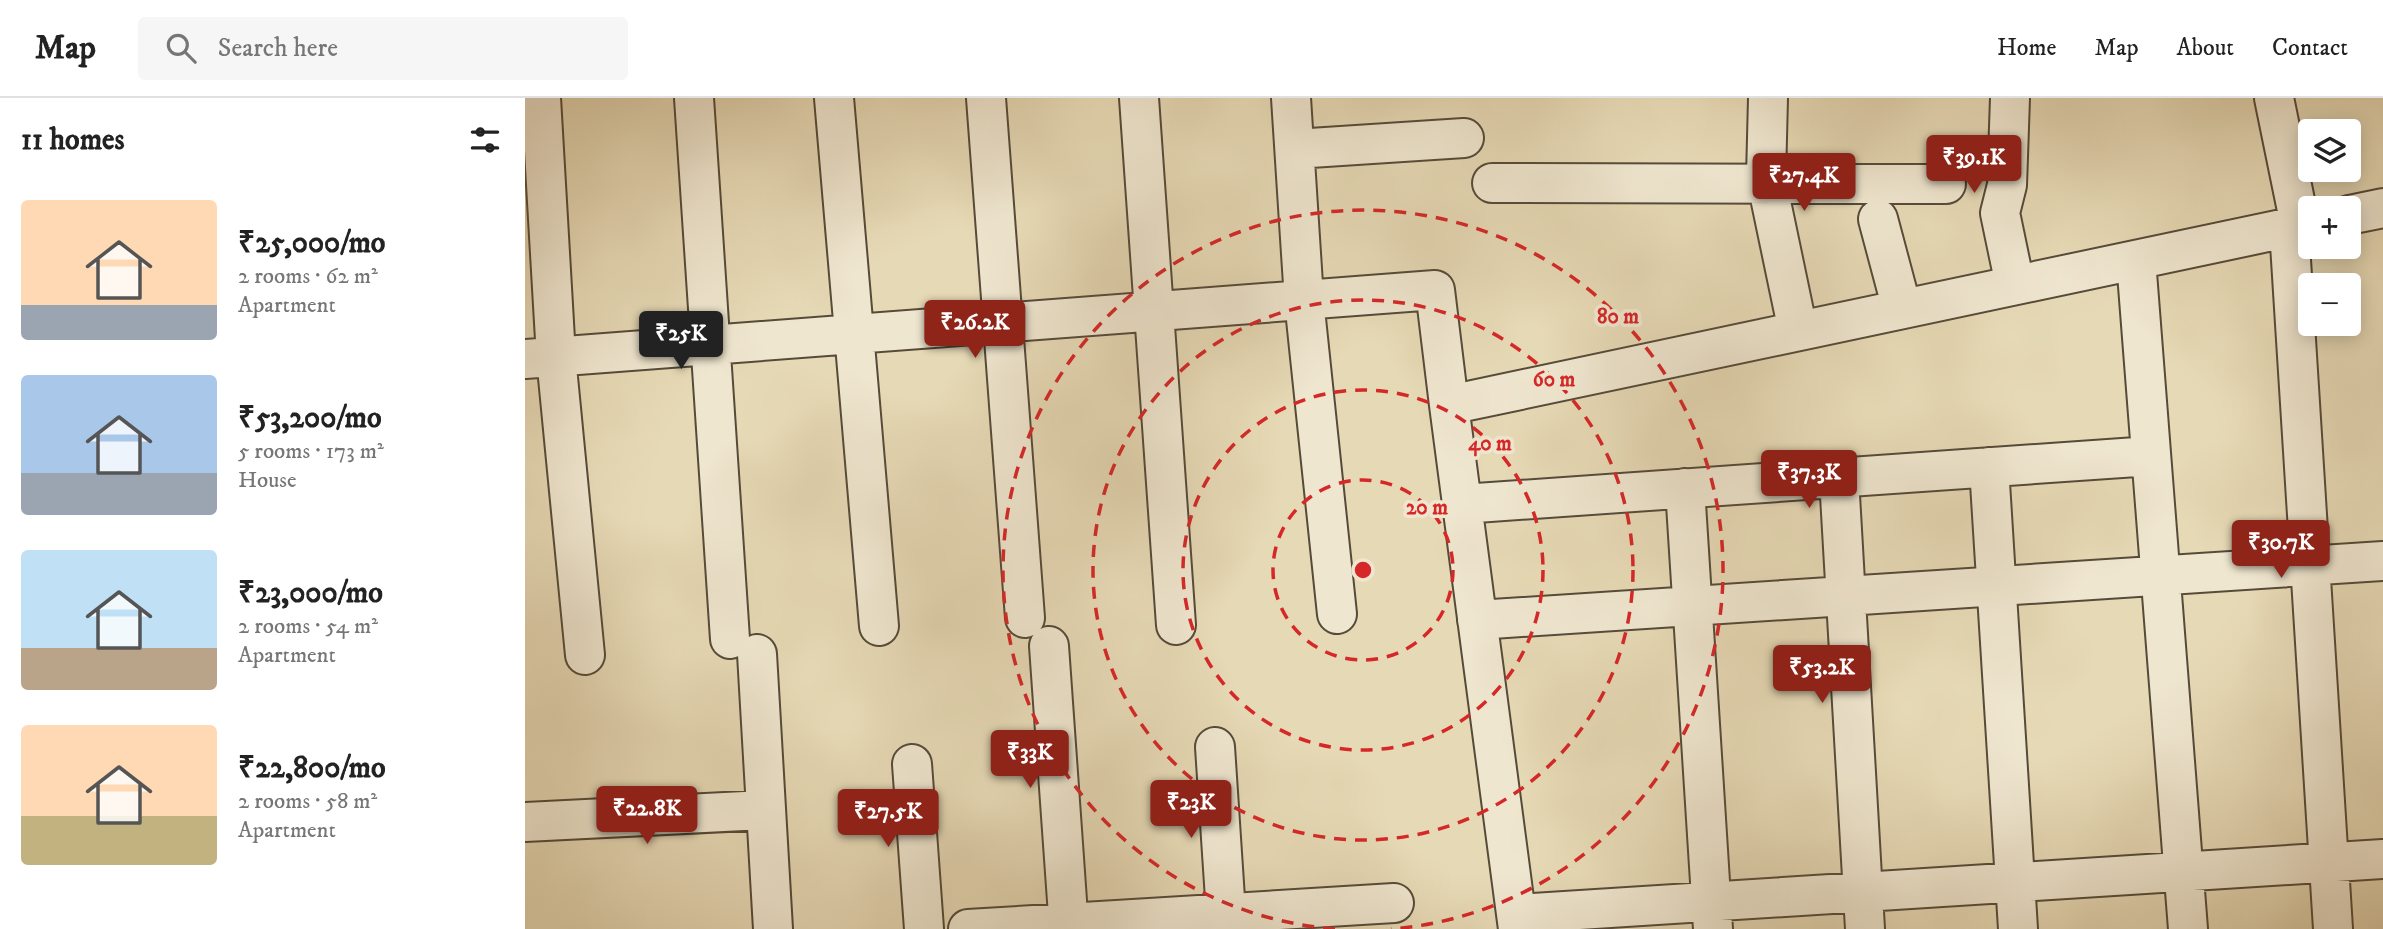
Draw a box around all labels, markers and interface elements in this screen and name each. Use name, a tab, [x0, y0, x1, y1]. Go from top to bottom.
search box	[138, 17, 628, 80]
text: Map	[35, 28, 96, 69]
icon: search	[162, 29, 200, 67]
text: Search here	[218, 32, 338, 65]
text: Home	[1997, 33, 2056, 63]
text: Map	[2094, 33, 2139, 63]
text: About	[2177, 33, 2234, 63]
text: Contact	[2272, 33, 2348, 63]
map controls	[2298, 119, 2361, 336]
button: layers	[2298, 119, 2361, 182]
icon: filters	[466, 121, 504, 159]
text: 11 homes	[21, 122, 125, 159]
pin: ₹39.1K	[1917, 136, 2031, 195]
text: ₹39.1K	[1942, 143, 2006, 172]
pin: ₹27.4K	[1747, 153, 1861, 213]
text: ₹27.4K	[1769, 161, 1839, 190]
button: +	[2298, 196, 2361, 259]
text: ₹25,000/mo	[238, 225, 385, 262]
icon: home	[77, 228, 161, 312]
text: 2 rooms · 62 m²	[238, 262, 378, 291]
button: −	[2298, 273, 2361, 336]
text: Apartment	[238, 291, 336, 320]
pin: ₹26.2K	[918, 300, 1032, 360]
text: 80 m	[1597, 304, 1639, 330]
text: ₹26.2K	[940, 308, 1010, 337]
pin: ₹25K	[640, 312, 722, 371]
text: ₹25K	[655, 319, 707, 348]
text: 60 m	[1533, 367, 1575, 393]
text: ₹53,200/mo	[238, 400, 382, 437]
icon: home	[77, 403, 161, 487]
text: 40 m	[1468, 431, 1512, 457]
text: 5 rooms · 173 m²	[238, 437, 384, 466]
pin: ₹37.3K	[1752, 450, 1866, 510]
text: ₹37.3K	[1777, 458, 1841, 487]
text: House	[238, 466, 296, 495]
text: 20 m	[1406, 495, 1448, 521]
pin: ₹30.7K	[2224, 520, 2338, 580]
text: ₹30.7K	[2248, 528, 2314, 557]
centre of rings	[1351, 558, 1375, 582]
text: ₹23,000/mo	[238, 575, 383, 612]
icon: home	[77, 578, 161, 662]
text: 2 rooms · 54 m²	[238, 612, 378, 641]
text: Apartment	[238, 641, 336, 670]
pin: ₹53.2K	[1765, 646, 1879, 705]
text: ₹53.2K	[1789, 653, 1855, 682]
pin: ₹33K	[989, 730, 1071, 790]
text: ₹33K	[1007, 738, 1053, 767]
text: ₹22,800/mo	[238, 750, 386, 787]
icon: home	[77, 753, 161, 837]
pin: ₹23K	[1150, 780, 1232, 840]
pin: ₹22.8K	[590, 786, 704, 846]
text: 2 rooms · 58 m²	[238, 787, 377, 816]
text: ₹23K	[1166, 788, 1216, 817]
pin: ₹27.5K	[831, 790, 945, 849]
text: ₹22.8K	[612, 794, 682, 823]
text: ₹27.5K	[854, 797, 922, 826]
text: Apartment	[238, 816, 336, 845]

